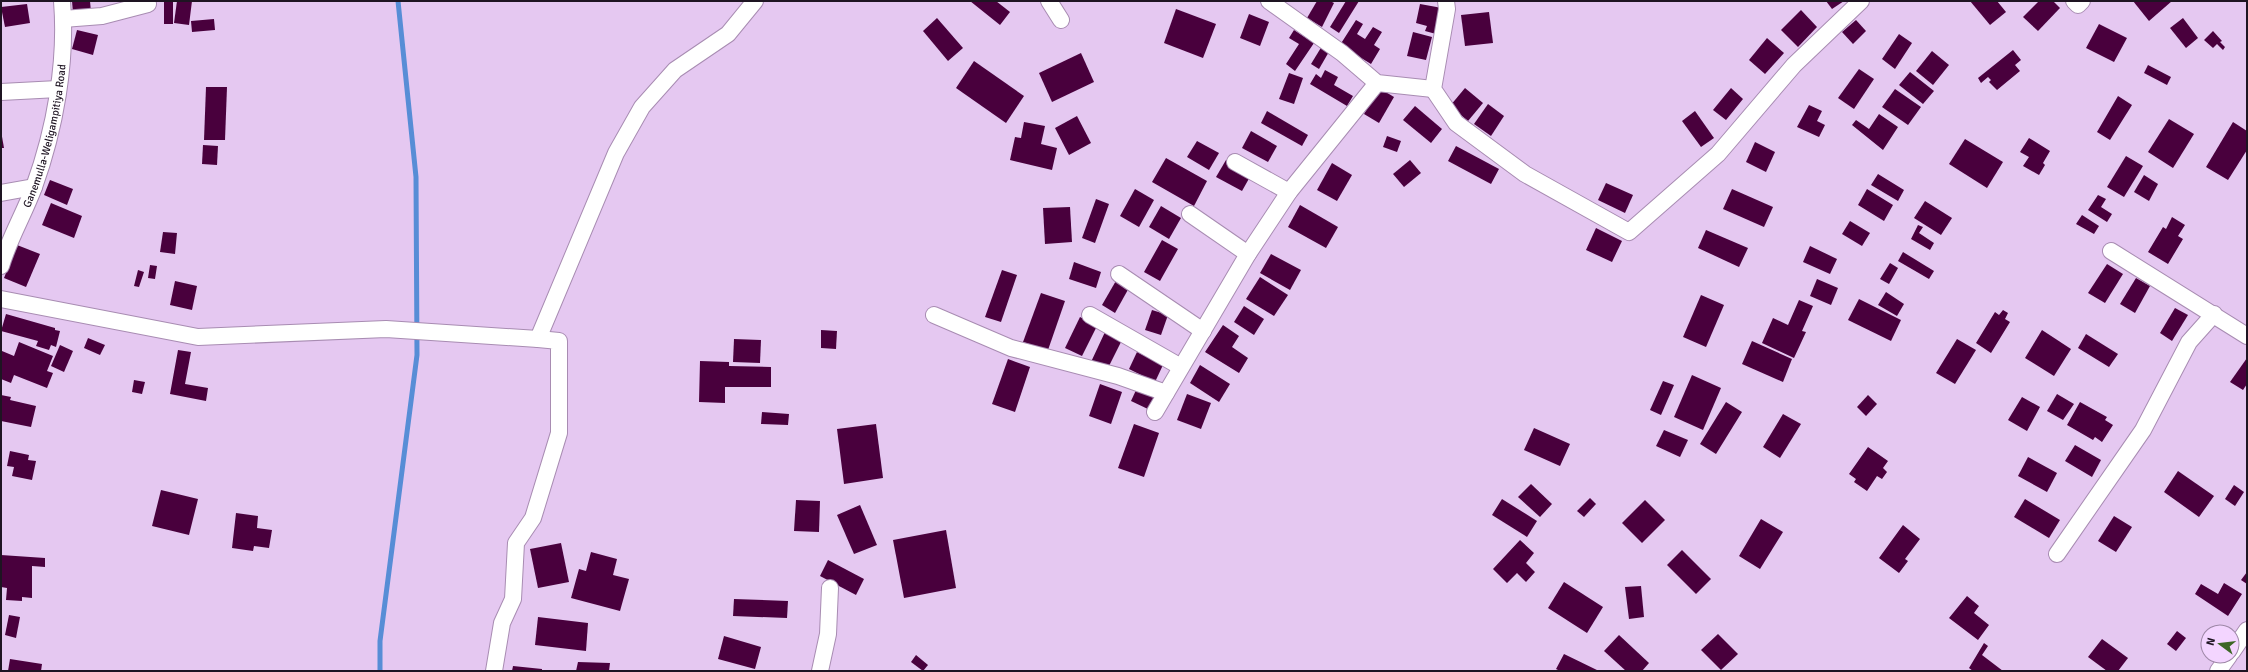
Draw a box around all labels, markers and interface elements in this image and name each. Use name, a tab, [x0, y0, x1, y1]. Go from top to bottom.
street label: Ganemulla-Weligampitiya Road	[20, 63, 69, 210]
north arrow	[2200, 624, 2240, 664]
text: N	[2204, 636, 2218, 647]

